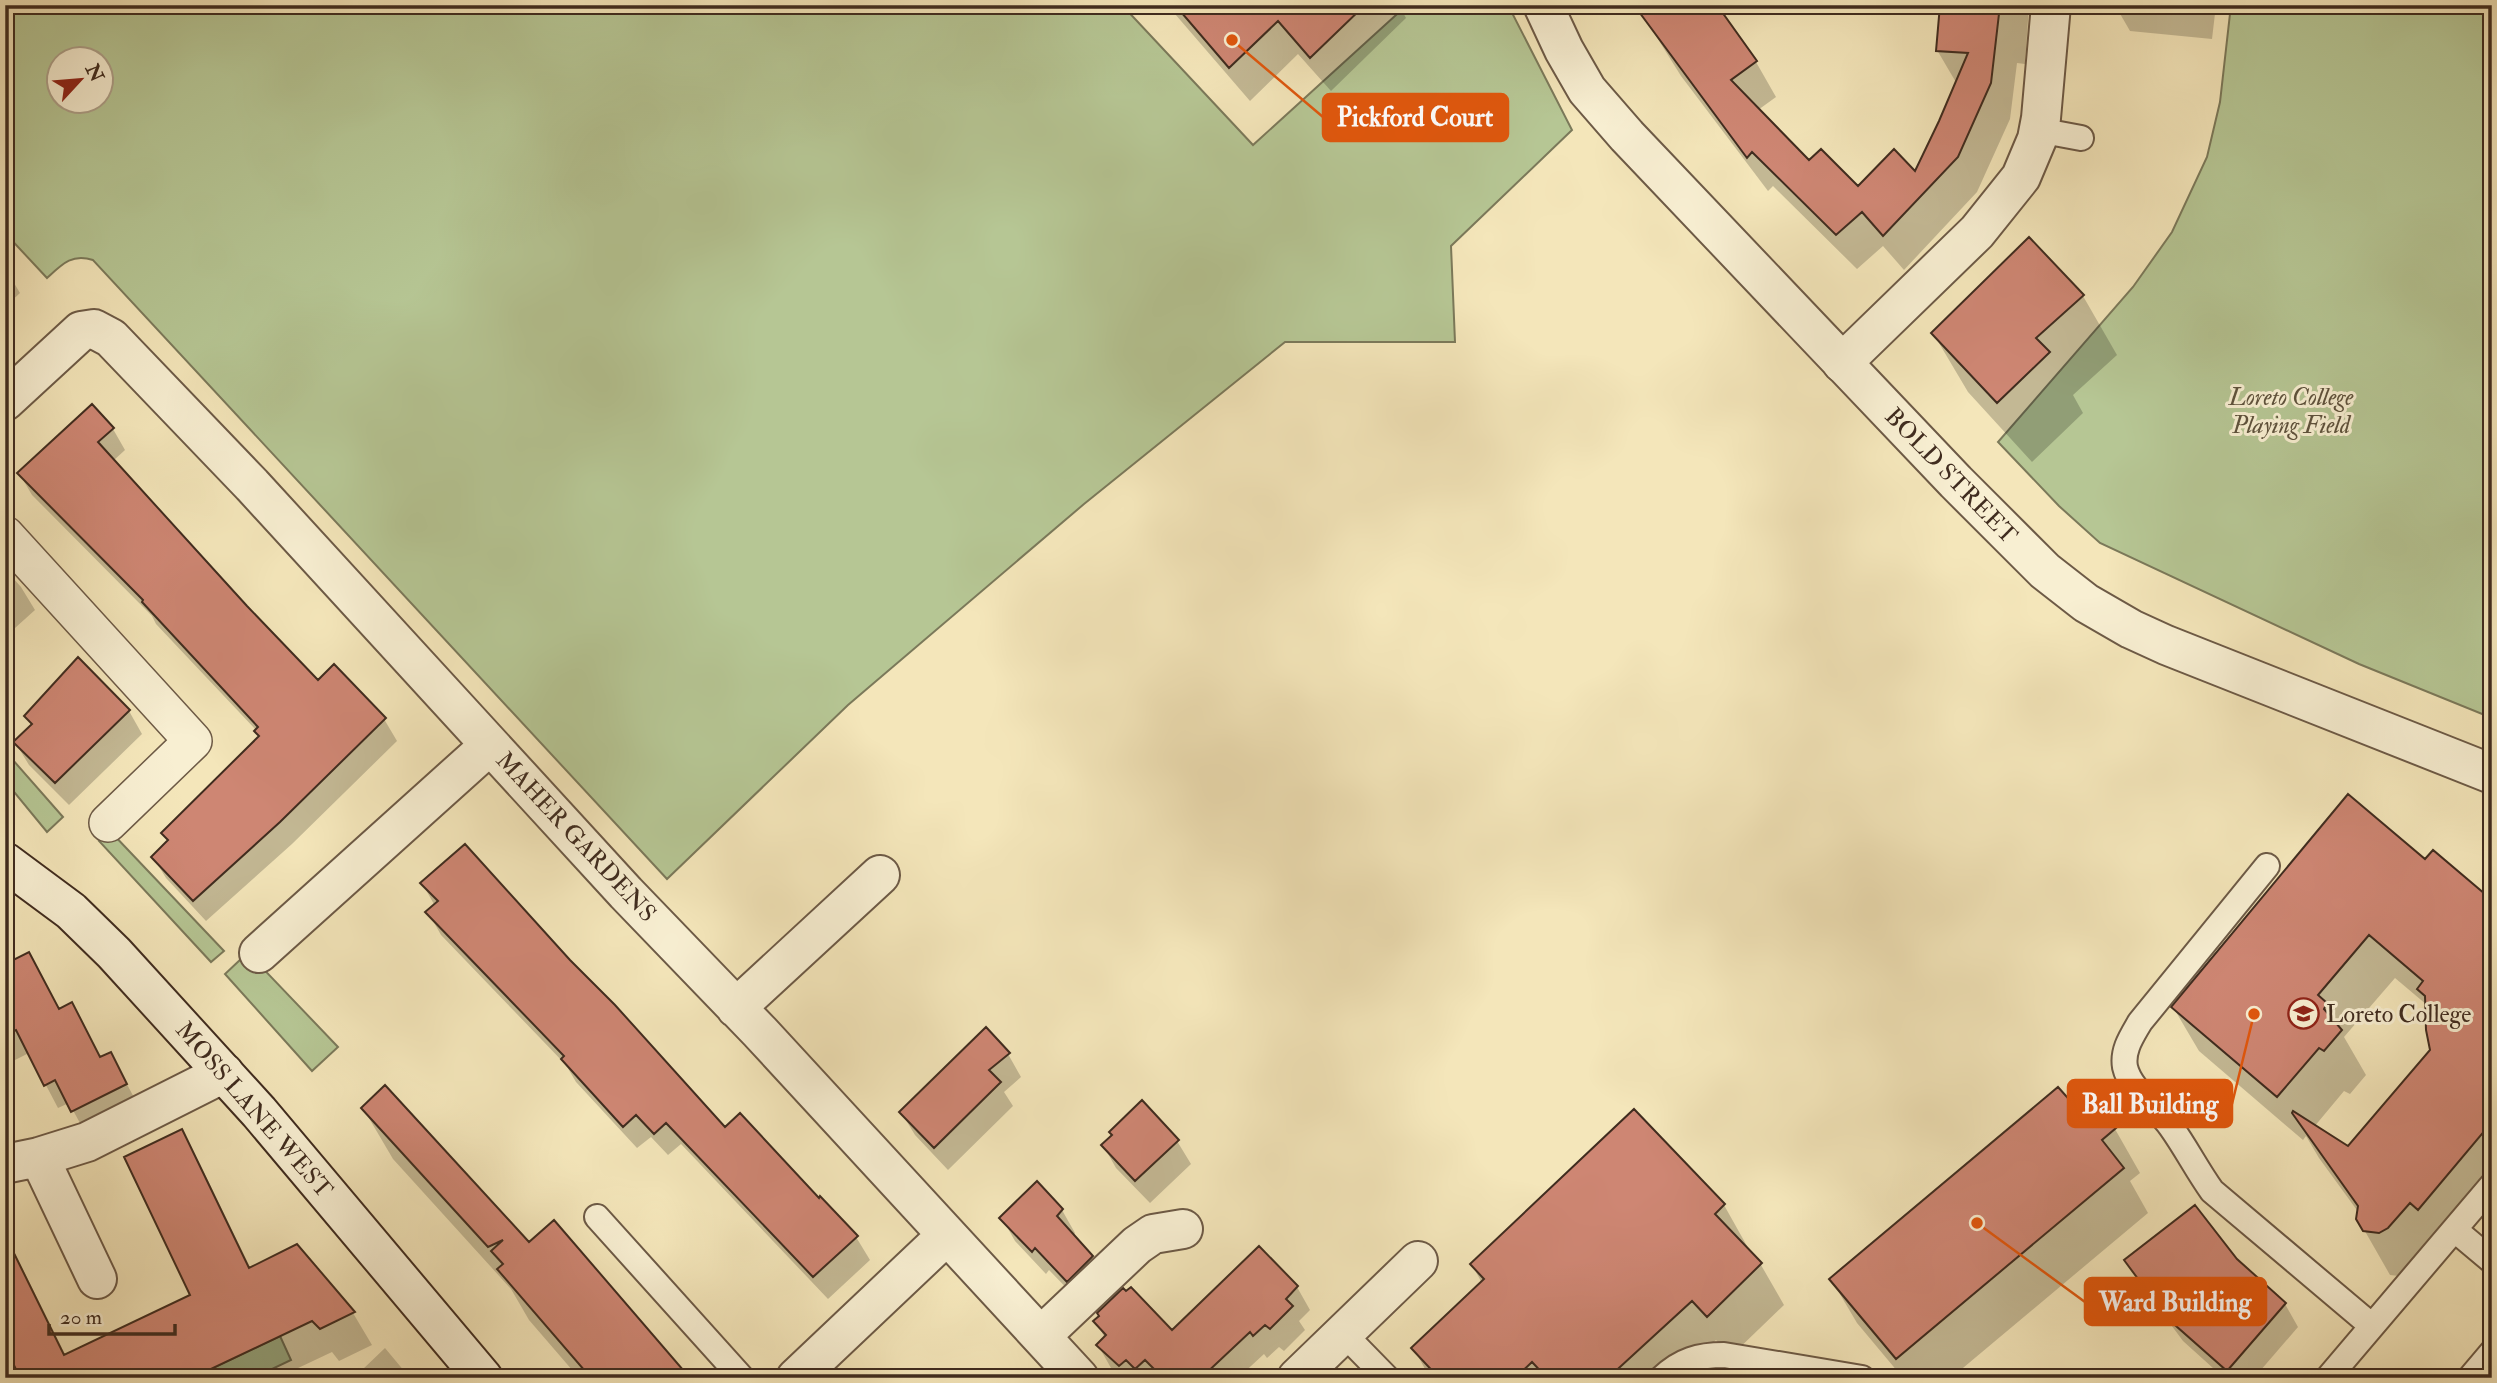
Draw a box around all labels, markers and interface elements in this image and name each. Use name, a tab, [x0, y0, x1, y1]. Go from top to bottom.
north arrow	[46, 46, 116, 116]
text: N	[79, 59, 109, 87]
callout: Pickford Court	[1323, 94, 1508, 141]
text: Pickford Court	[1337, 102, 1494, 134]
park label: Loreto College Playing Field	[2228, 382, 2354, 441]
street label: BOLD STREET	[1878, 401, 2024, 551]
street label: MAHER GARDENS	[489, 745, 663, 929]
school or university icon: Loreto College	[2286, 997, 2320, 1031]
place label: Loreto College	[2326, 999, 2471, 1030]
street label: MOSS LANE WEST	[169, 1015, 339, 1205]
callout: Ball Building	[2068, 1080, 2232, 1127]
text: Ball Building	[2082, 1089, 2219, 1122]
callout: Ward Building	[2085, 1278, 2266, 1325]
text: Ward Building	[2098, 1287, 2252, 1320]
scale bar	[49, 1292, 175, 1336]
text: 20 m	[60, 1304, 102, 1331]

